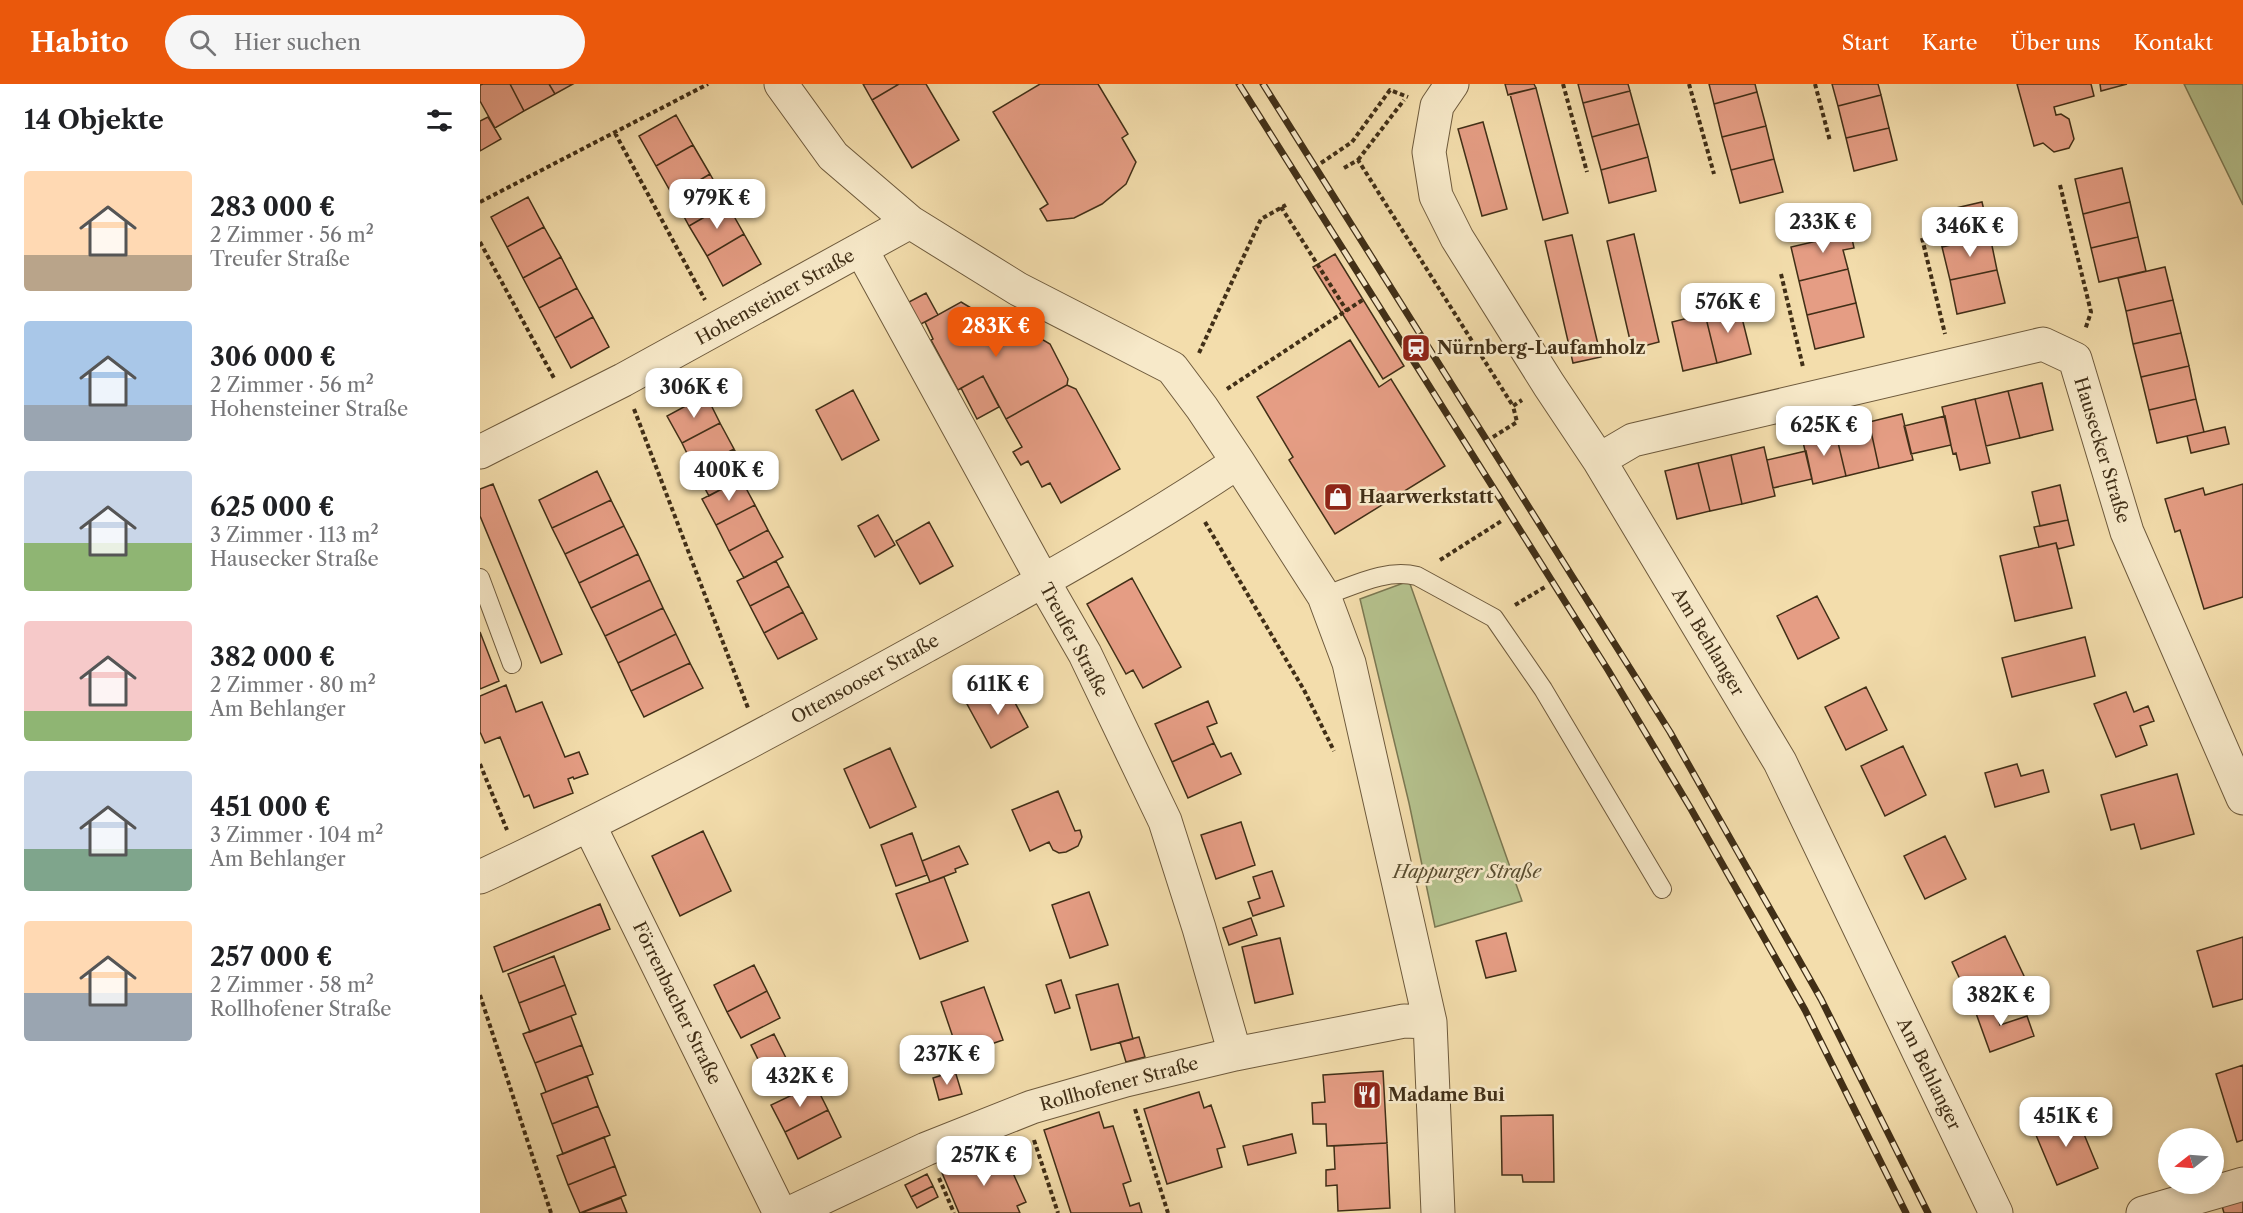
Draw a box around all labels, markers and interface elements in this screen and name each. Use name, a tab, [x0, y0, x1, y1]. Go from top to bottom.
search box	[165, 15, 585, 69]
text: Habito	[30, 25, 129, 59]
icon: search	[186, 26, 219, 59]
text: Hier suchen	[234, 29, 361, 56]
text: Start	[1842, 30, 1889, 55]
text: Karte	[1922, 30, 1978, 55]
text: Über uns	[2011, 30, 2100, 55]
text: Kontakt	[2133, 30, 2213, 55]
text: 14 Objekte	[24, 104, 164, 136]
icon: filters	[423, 104, 456, 137]
pin: 979K €	[668, 179, 766, 230]
text: 979K €	[683, 186, 751, 210]
text: 283 000 €	[210, 191, 335, 223]
icon: home	[72, 195, 144, 267]
pin: 233K €	[1774, 203, 1872, 254]
pin: 346K €	[1921, 207, 2019, 258]
text: 233K €	[1789, 210, 1857, 234]
text: 346K €	[1936, 214, 2004, 238]
text: 2 Zimmer · 56 m²	[210, 223, 374, 247]
street label: Hohensteiner Straße	[692, 244, 858, 350]
text: Treufer Straße	[210, 247, 350, 271]
pin: 576K €	[1679, 283, 1777, 334]
text: 576K €	[1695, 290, 1761, 314]
pin: 283K €	[947, 307, 1045, 358]
text: 283K €	[962, 314, 1030, 338]
station icon: Nürnberg-Laufamholz	[1400, 332, 1432, 364]
place label: Nürnberg-Laufamholz	[1437, 337, 1646, 359]
text: 306 000 €	[210, 341, 336, 373]
icon: home	[72, 345, 144, 417]
pin: 306K €	[645, 368, 743, 419]
text: 2 Zimmer · 56 m²	[210, 373, 374, 397]
street label: Hausecker Straße	[2069, 374, 2135, 526]
text: 306K €	[659, 375, 729, 399]
text: Hohensteiner Straße	[210, 397, 408, 421]
pin: 625K €	[1775, 406, 1873, 457]
text: 625K €	[1790, 413, 1858, 437]
pin: 400K €	[680, 451, 778, 502]
text: 400K €	[694, 458, 764, 482]
shop icon: Haarwerkstatt	[1322, 481, 1354, 513]
place label: Haarwerkstatt	[1359, 486, 1494, 508]
text: 625 000 €	[210, 491, 335, 523]
icon: home	[72, 495, 144, 567]
text: 3 Zimmer · 113 m²	[210, 523, 379, 547]
text: Hausecker Straße	[210, 547, 379, 571]
street label: Treufer Straße	[1035, 579, 1113, 701]
street label: Am Behlanger	[1667, 583, 1749, 700]
street label: Ottensooser Straße	[787, 629, 943, 729]
text: 382 000 €	[210, 641, 335, 673]
icon: home	[72, 645, 144, 717]
pin: 611K €	[949, 665, 1047, 716]
text: 611K €	[966, 672, 1030, 696]
text: 2 Zimmer · 80 m²	[210, 673, 376, 697]
text: Am Behlanger	[210, 697, 346, 721]
text: 451 000 €	[210, 791, 331, 823]
icon: home	[72, 795, 144, 867]
text: 3 Zimmer · 104 m²	[210, 823, 383, 847]
text: Am Behlanger	[210, 847, 346, 871]
park label: Happurger Straße	[1391, 861, 1542, 883]
street label: Förrenbacher Straße	[628, 918, 726, 1088]
text: 257 000 €	[210, 941, 333, 973]
icon: home	[72, 945, 144, 1017]
text: 2 Zimmer · 58 m²	[210, 973, 374, 997]
pin: 382K €	[1952, 976, 2050, 1027]
text: 382K €	[1967, 983, 2035, 1007]
text: Rollhofener Straße	[210, 997, 392, 1021]
street label: Am Behlanger	[1892, 1013, 1966, 1134]
pin: 237K €	[898, 1035, 996, 1086]
text: 237K €	[914, 1042, 980, 1066]
street label: Rollhofener Straße	[1037, 1052, 1201, 1116]
pin: 432K €	[751, 1057, 849, 1108]
text: 432K €	[766, 1064, 834, 1088]
restaurant icon: Madame Bui	[1351, 1079, 1383, 1111]
place label: Madame Bui	[1388, 1084, 1505, 1106]
pin: 451K €	[2017, 1097, 2115, 1148]
text: 451K €	[2033, 1104, 2099, 1128]
north arrow	[2158, 1128, 2224, 1194]
map controls	[2158, 1128, 2224, 1194]
pin: 257K €	[935, 1136, 1033, 1187]
text: 257K €	[951, 1143, 1017, 1167]

